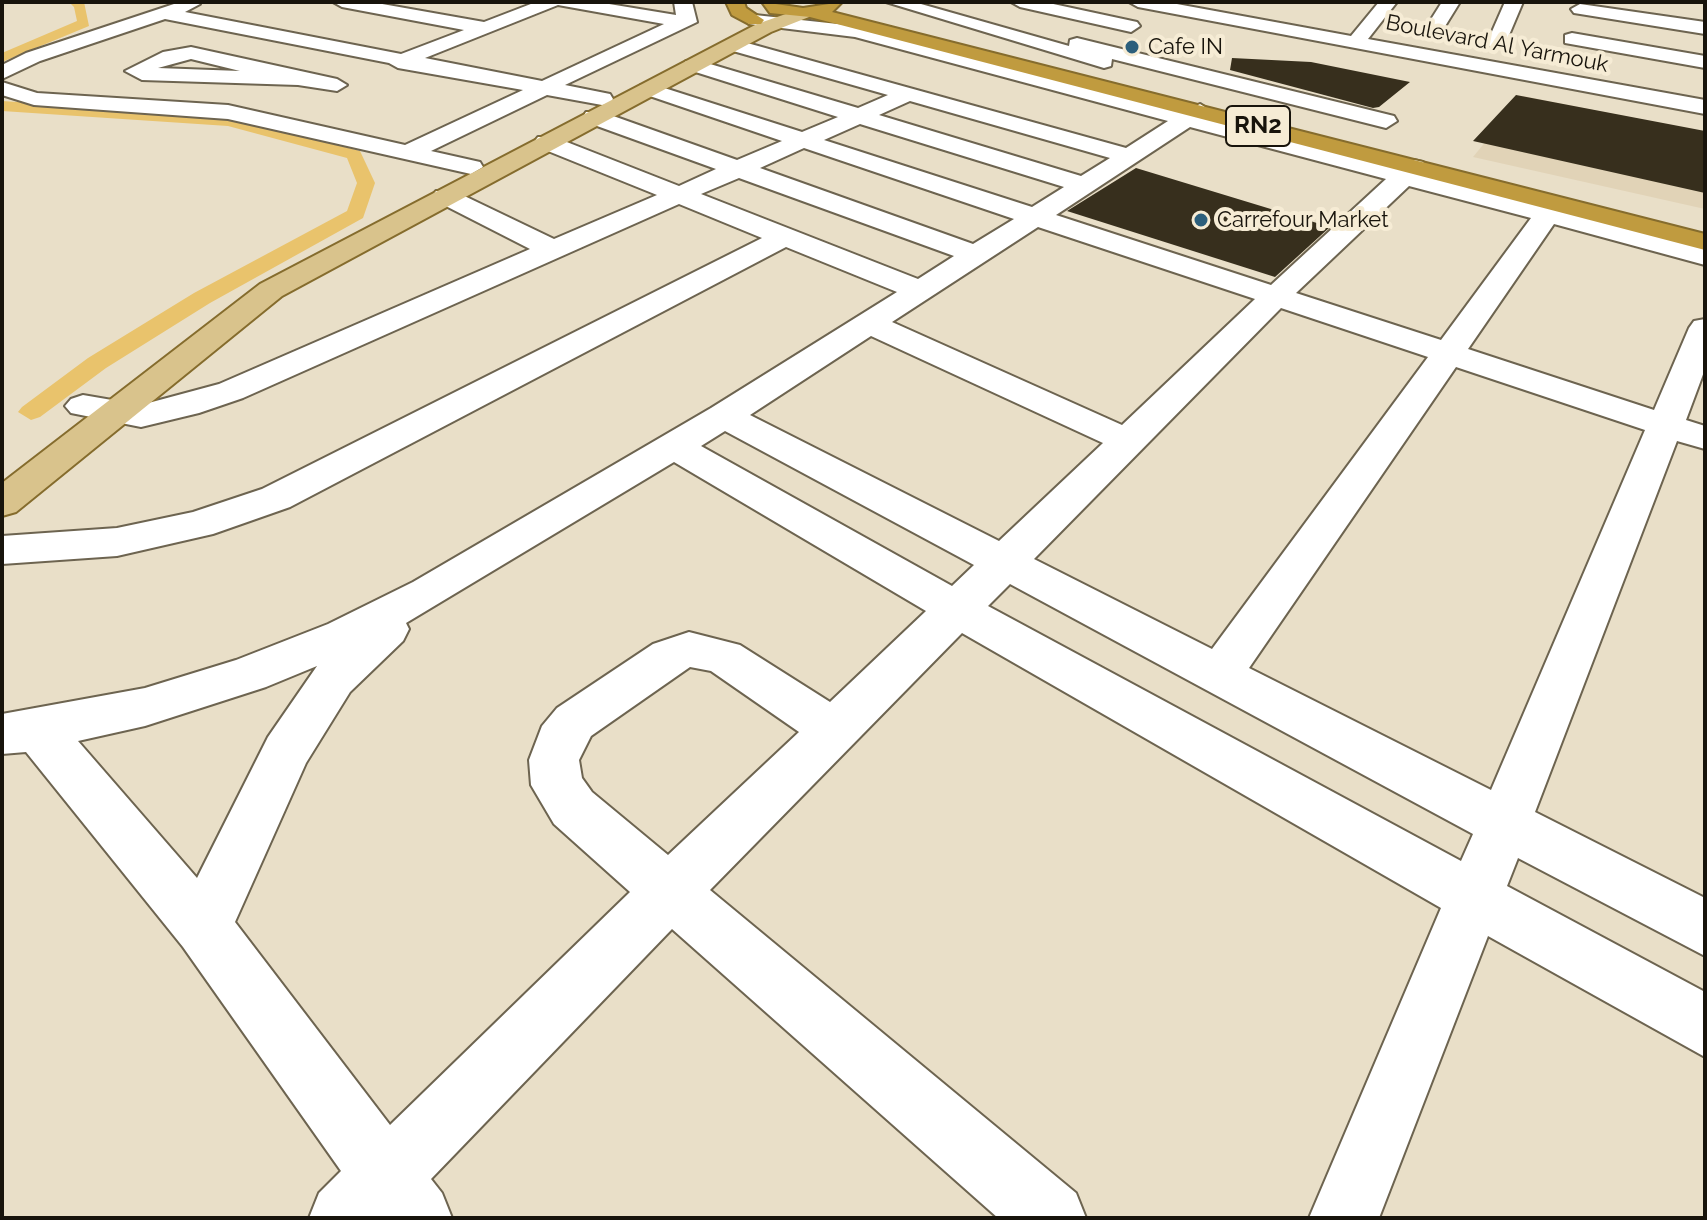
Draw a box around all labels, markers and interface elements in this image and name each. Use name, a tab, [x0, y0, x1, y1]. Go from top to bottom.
street label: Boulevard Al Yarmouk	[1384, 9, 1610, 79]
place label: Cafe IN	[1148, 34, 1223, 60]
marker: Cafe IN	[1123, 38, 1141, 56]
road number: RN2	[1226, 106, 1290, 146]
place label: Carrefour Market	[1217, 207, 1388, 233]
marker: Carrefour Market	[1192, 211, 1210, 229]

